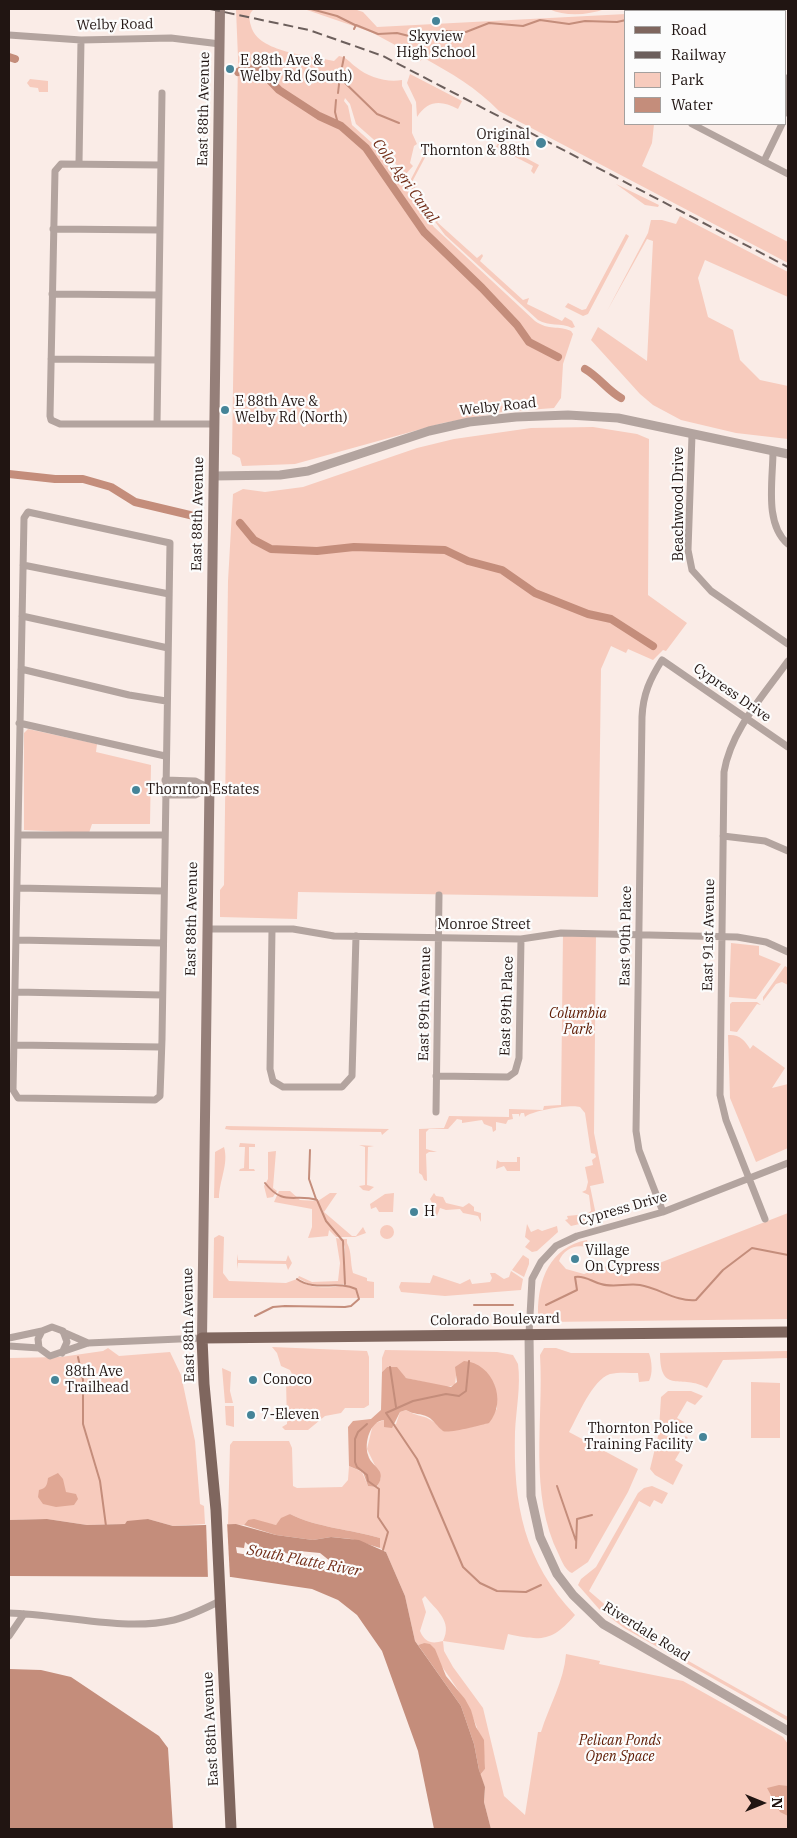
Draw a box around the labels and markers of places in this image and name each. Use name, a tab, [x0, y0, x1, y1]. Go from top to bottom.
marker: Skyview High School	[430, 15, 442, 27]
place label: Skyview High School	[396, 29, 476, 62]
place label: E 88th Ave & Welby Rd (South)	[240, 53, 352, 85]
marker: E 88th Ave & Welby Rd (South)	[224, 63, 236, 75]
place label: Original Thornton & 88th	[420, 127, 530, 160]
marker: Original Thornton & 88th	[534, 136, 548, 150]
place label: E 88th Ave & Welby Rd (North)	[235, 394, 348, 427]
marker: E 88th Ave & Welby Rd (North)	[219, 404, 231, 416]
place label: Thornton Estates	[146, 782, 259, 798]
marker: Thornton Estates	[130, 784, 142, 796]
place label: H	[424, 1204, 435, 1220]
marker: H	[408, 1206, 420, 1218]
place label: Village On Cypress	[585, 1243, 660, 1276]
marker: Village On Cypress	[569, 1253, 581, 1265]
place label: 88th Ave Trailhead	[65, 1364, 129, 1396]
place label: Conoco	[263, 1372, 312, 1388]
marker: 88th Ave Trailhead	[49, 1374, 61, 1386]
marker: Conoco	[247, 1374, 259, 1386]
place label: 7-Eleven	[261, 1407, 319, 1423]
marker: 7-Eleven	[245, 1409, 257, 1421]
place label: Thornton Police Training Facility	[584, 1421, 693, 1454]
marker: Thornton Police Training Facility	[697, 1431, 709, 1443]

